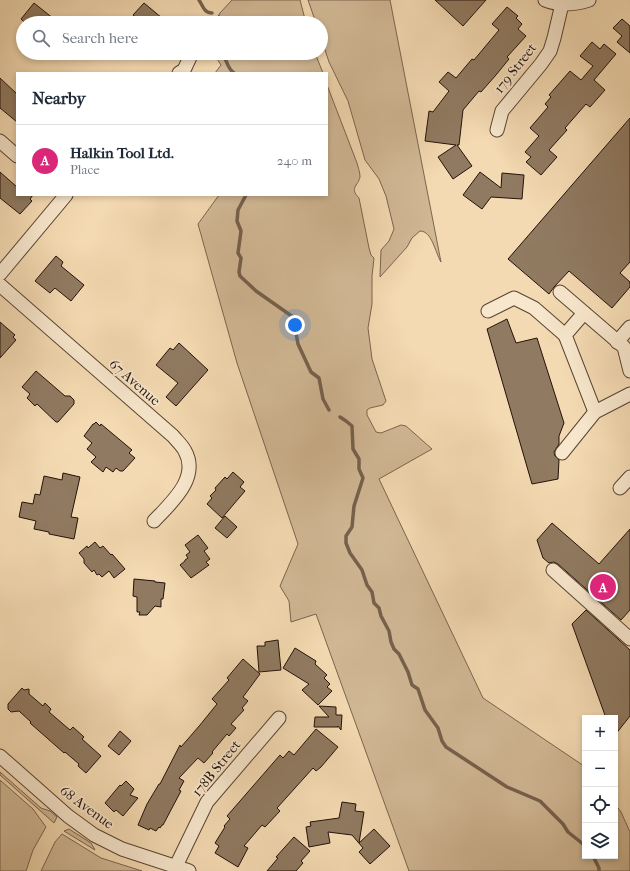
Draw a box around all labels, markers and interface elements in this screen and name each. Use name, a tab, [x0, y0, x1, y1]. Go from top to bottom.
search box	[16, 16, 328, 60]
icon: search	[30, 27, 52, 49]
text: Search here	[62, 29, 138, 47]
street label: 179 Street	[491, 40, 540, 97]
text: Nearby	[32, 88, 86, 108]
text: Halkin Tool Ltd.	[70, 144, 174, 162]
text: A	[41, 153, 49, 168]
text: 240 m	[277, 153, 312, 168]
text: Place	[70, 162, 100, 177]
your location	[285, 315, 305, 335]
street label: 67 Avenue	[106, 355, 164, 409]
pin: A	[590, 572, 616, 602]
map controls	[582, 715, 618, 859]
button: +	[582, 715, 618, 751]
street label: 178B Street	[188, 737, 244, 800]
button: −	[582, 751, 618, 787]
street label: 68 Avenue	[56, 782, 117, 833]
button: locate	[582, 787, 618, 823]
button: layers	[582, 823, 618, 859]

